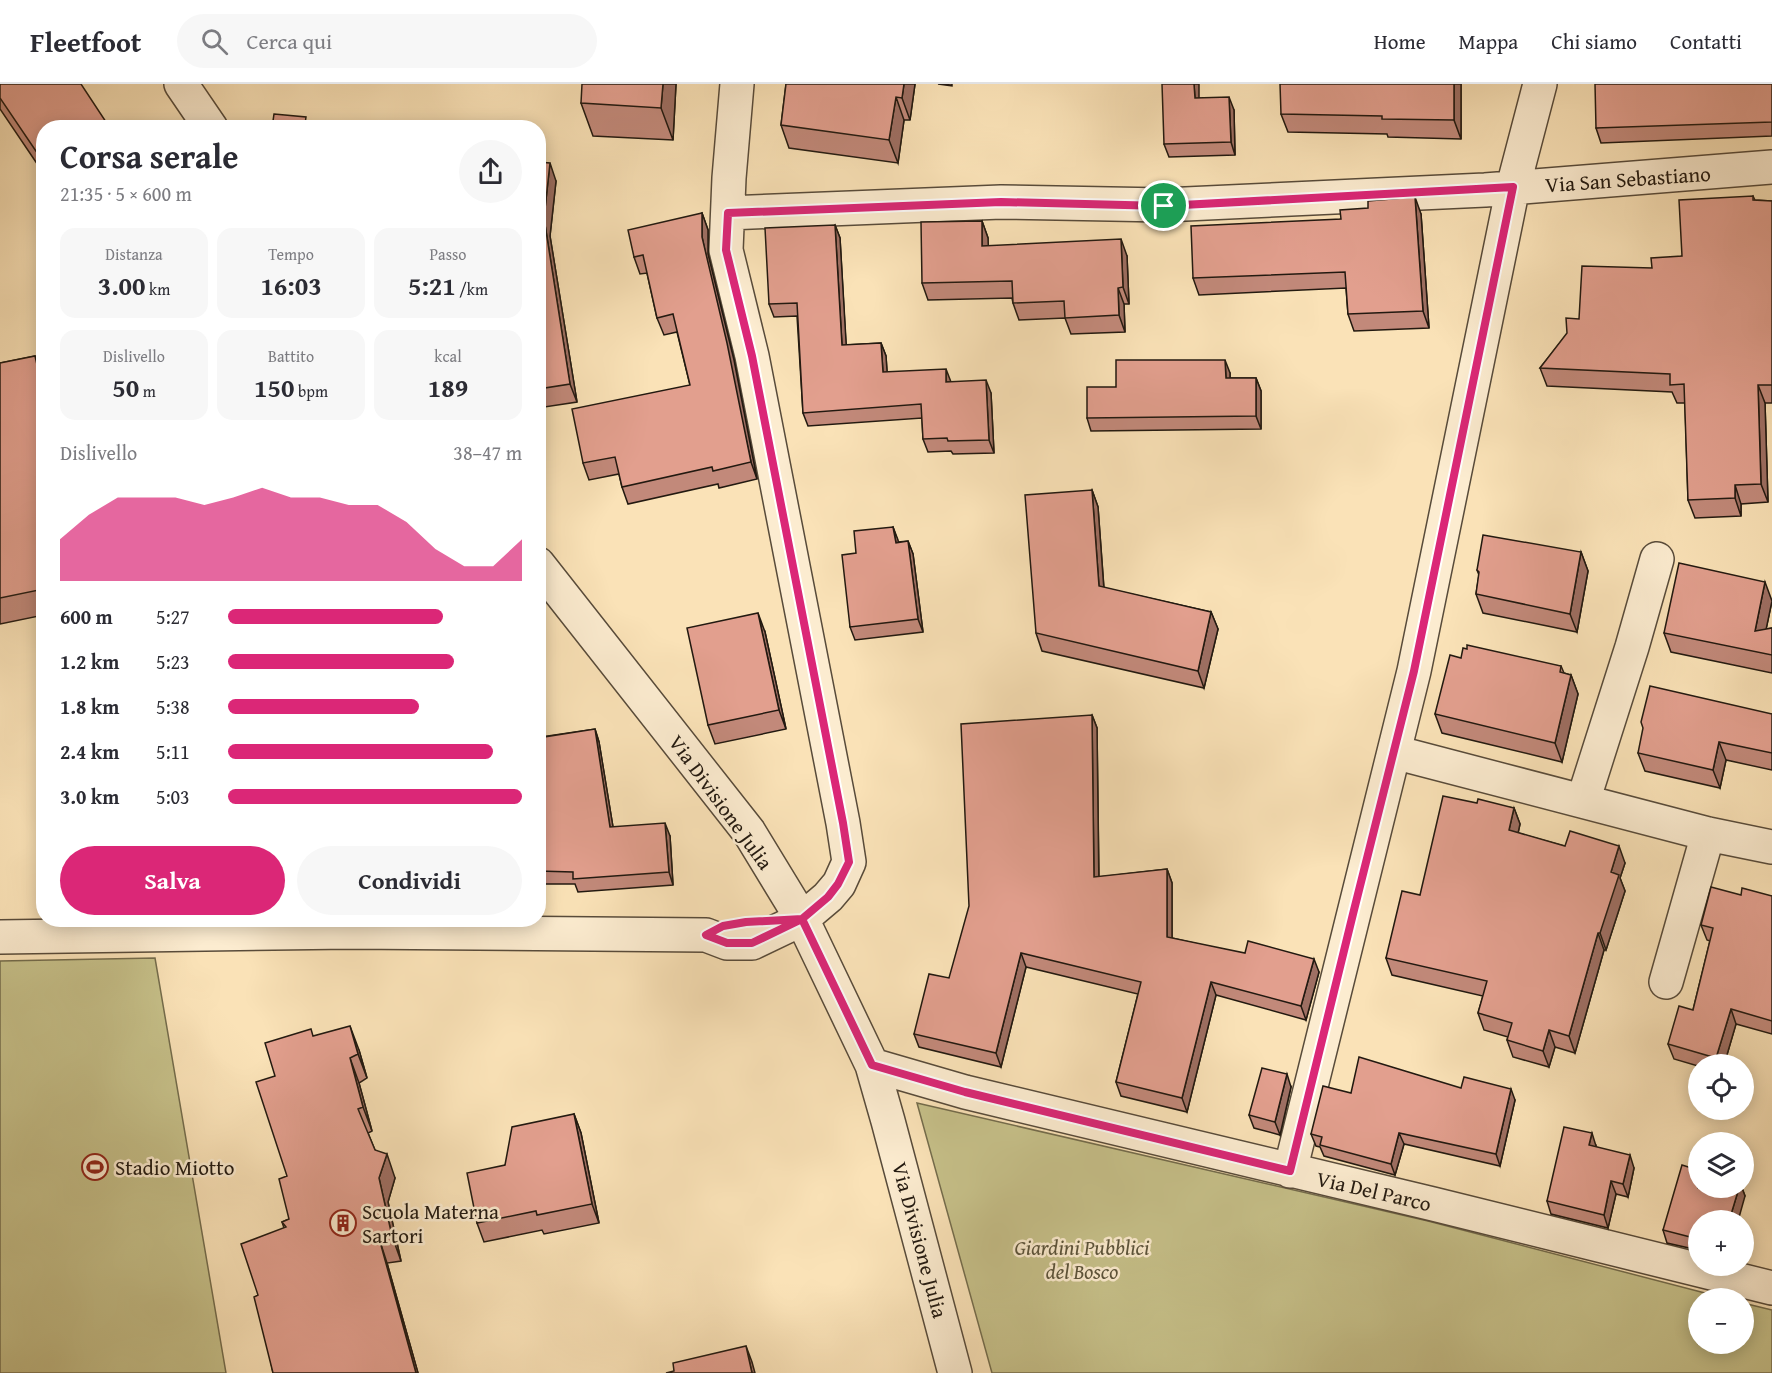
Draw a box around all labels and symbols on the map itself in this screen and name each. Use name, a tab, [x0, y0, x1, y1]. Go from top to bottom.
street label: Via San Sebastiano	[1544, 158, 1712, 200]
pin	[1138, 180, 1189, 231]
street label: Via Divisione Julia	[661, 728, 781, 876]
sports icon: Stadio Miotto	[80, 1152, 110, 1182]
place label: Stadio Miotto	[115, 1152, 234, 1183]
street label: Via Divisione Julia	[884, 1159, 956, 1321]
street label: Via Del Parco	[1314, 1163, 1434, 1219]
place label: Scuola Materna Sartori	[362, 1196, 499, 1251]
building icon: Scuola Materna Sartori	[328, 1208, 358, 1238]
park label: Giardini Pubblici del Bosco	[1015, 1232, 1150, 1287]

